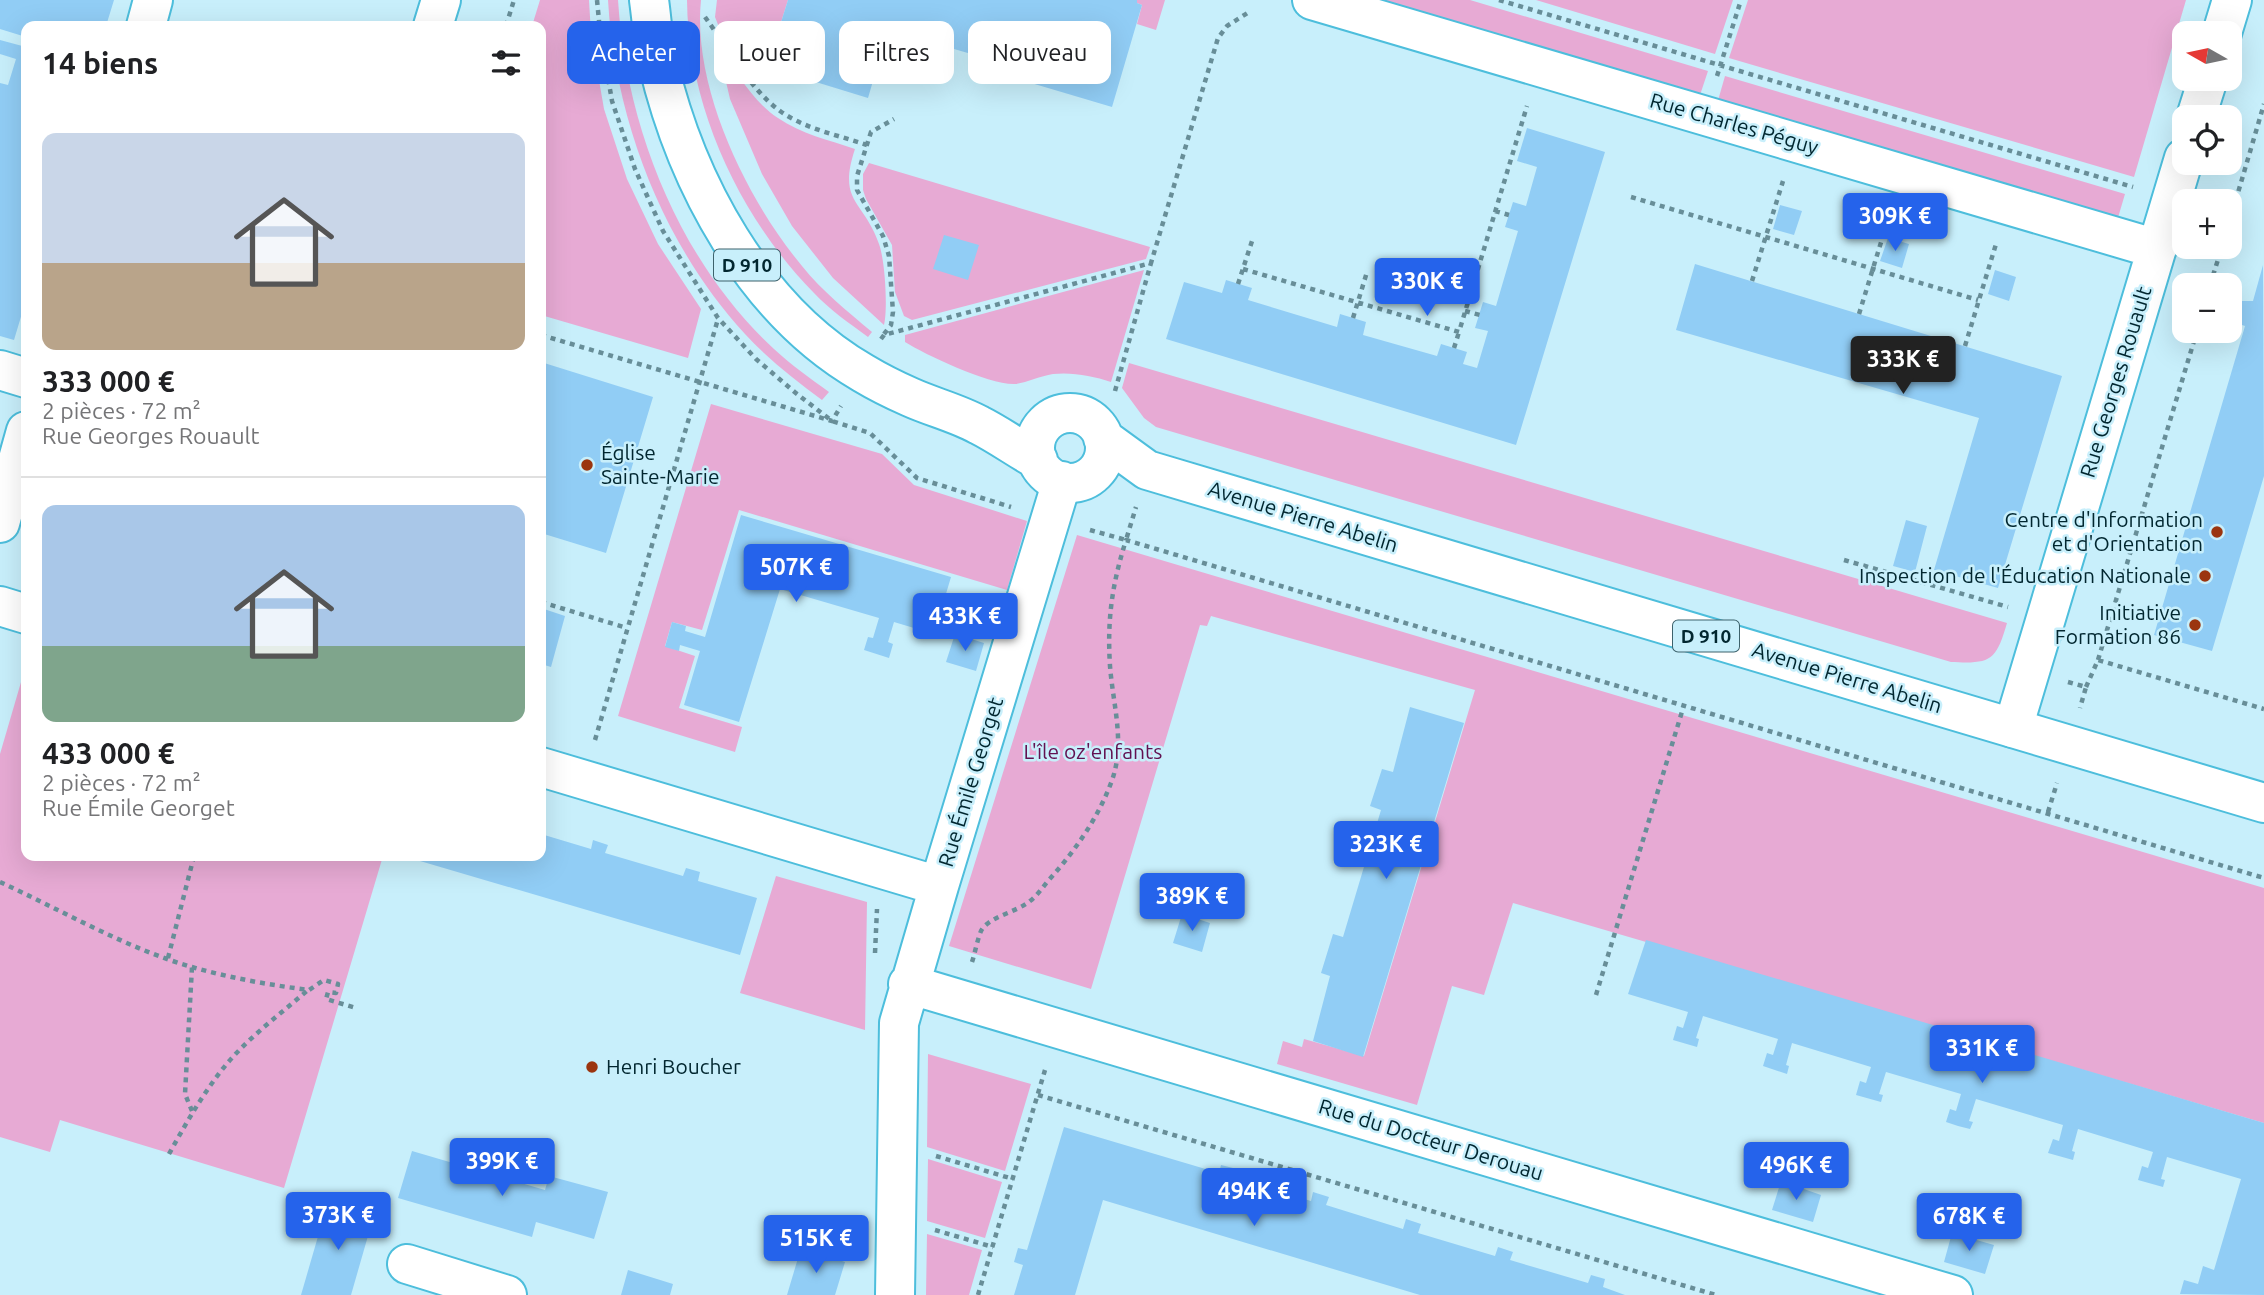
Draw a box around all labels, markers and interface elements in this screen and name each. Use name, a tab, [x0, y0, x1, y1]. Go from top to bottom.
chip: Acheter	[567, 21, 700, 84]
chip: Louer	[714, 21, 825, 84]
chip: Filtres	[839, 21, 954, 84]
chip: Nouveau	[968, 21, 1111, 84]
north arrow	[2172, 21, 2242, 91]
map controls	[2172, 21, 2242, 343]
icon: filters	[487, 44, 525, 82]
text: 14 biens	[42, 46, 158, 80]
street label: Rue Charles Péguy	[1647, 88, 1821, 159]
button: locate	[2172, 105, 2242, 175]
icon: home	[221, 179, 347, 305]
button: +	[2172, 189, 2242, 259]
pin: 309K €	[1838, 194, 1952, 253]
text: 309K €	[1859, 203, 1931, 228]
road number: D 910	[714, 249, 780, 280]
pin: 330K €	[1370, 258, 1484, 318]
text: 330K €	[1391, 268, 1463, 293]
button: −	[2172, 273, 2242, 343]
street label: Rue Georges Rouault	[2075, 283, 2156, 480]
pin: 333K €	[1846, 336, 1960, 396]
text: 333K €	[1867, 346, 1939, 371]
text: 333 000 €	[42, 364, 175, 398]
text: 2 pièces · 72 m²	[42, 398, 201, 423]
text: Rue Georges Rouault	[42, 423, 260, 448]
place label: Église Sainte-Marie	[601, 440, 719, 488]
marker: Église Sainte-Marie	[579, 457, 595, 473]
street label: Avenue Pierre Abelin	[1205, 476, 1401, 556]
place label: Centre d'Information et d'Orientation	[2004, 507, 2203, 555]
marker: Centre d'Information et d'Orientation	[2209, 524, 2225, 540]
pin: 507K €	[739, 544, 853, 604]
icon: home	[221, 551, 347, 677]
text: 507K €	[760, 554, 832, 579]
place label: Inspection de l'Éducation Nationale	[1859, 563, 2191, 587]
marker: Inspection de l'Éducation Nationale	[2197, 568, 2213, 584]
pin: 433K €	[908, 594, 1022, 653]
place label: Initiative Formation 86	[2055, 600, 2181, 648]
text: 433K €	[929, 603, 1001, 628]
marker: Initiative Formation 86	[2187, 617, 2203, 633]
road number: D 910	[1673, 621, 1739, 652]
street label: Avenue Pierre Abelin	[1749, 637, 1945, 717]
street label: Rue Émile Georget	[933, 694, 1007, 869]
text: 433 000 €	[42, 736, 175, 770]
park label: L'île oz'enfants	[1024, 739, 1162, 763]
text: 2 pièces · 72 m²	[42, 770, 201, 795]
text: Rue Émile Georget	[42, 795, 235, 820]
pin: 323K €	[1329, 822, 1443, 881]
text: 323K €	[1350, 831, 1422, 856]
pin: 389K €	[1135, 874, 1249, 933]
text: 389K €	[1156, 883, 1228, 908]
pin: 331K €	[1925, 1026, 2039, 1085]
text: 331K €	[1946, 1035, 2018, 1060]
place label: Henri Boucher	[606, 1054, 741, 1078]
marker: Henri Boucher	[584, 1059, 600, 1075]
street label: Rue du Docteur Derouau	[1316, 1093, 1546, 1185]
pin: 399K €	[445, 1138, 559, 1198]
pin: 496K €	[1739, 1142, 1853, 1202]
text: 399K €	[466, 1148, 538, 1173]
text: 496K €	[1760, 1152, 1832, 1177]
pin: 494K €	[1197, 1168, 1311, 1228]
text: 494K €	[1218, 1178, 1290, 1203]
pin: 373K €	[281, 1192, 395, 1252]
pin: 678K €	[1912, 1194, 2026, 1253]
text: 373K €	[302, 1202, 374, 1227]
text: 678K €	[1933, 1203, 2005, 1228]
pin: 515K €	[759, 1216, 873, 1275]
text: 515K €	[780, 1225, 852, 1250]

